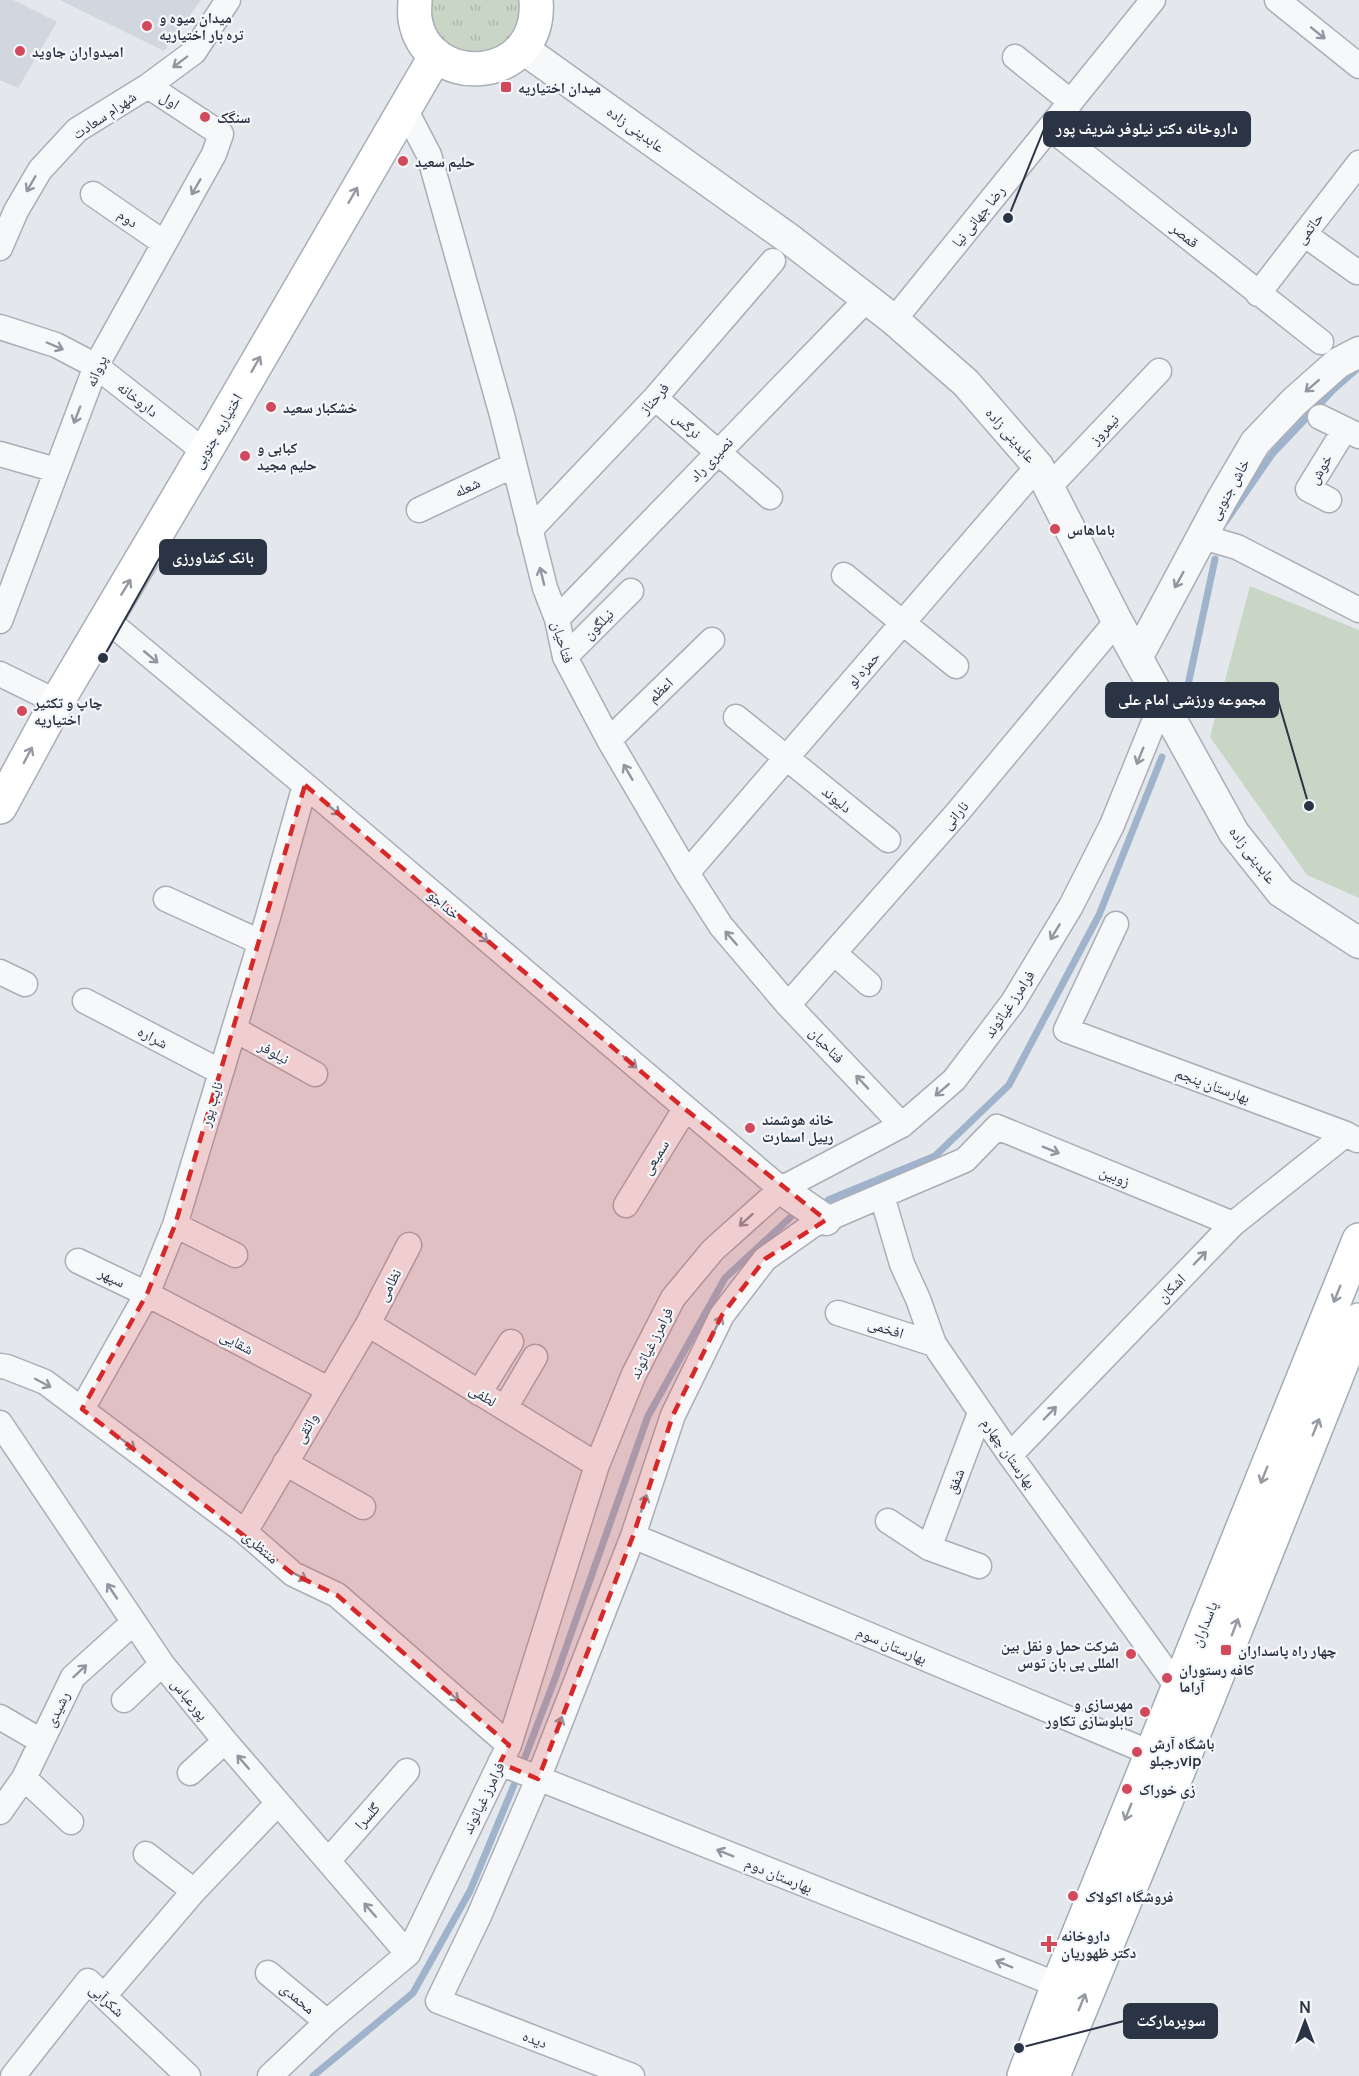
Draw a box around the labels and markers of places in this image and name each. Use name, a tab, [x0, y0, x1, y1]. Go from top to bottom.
place label: میدان میوه و تره بار اختیاریه	[159, 7, 243, 45]
marker: میدان میوه و تره بار اختیاریه	[140, 19, 154, 33]
place label: امیدواران جاوید	[32, 41, 124, 62]
marker: امیدواران جاوید	[13, 44, 27, 58]
place label: میدان اختیاریه	[518, 77, 601, 98]
marker: میدان اختیاریه	[499, 80, 513, 94]
place label: سنگک	[217, 107, 250, 128]
marker: سنگک	[198, 110, 212, 124]
callout: داروخانه دکتر نیلوفر شریف پور	[1044, 112, 1250, 146]
place label: حلیم سعید	[415, 151, 475, 172]
marker: حلیم سعید	[396, 154, 410, 168]
place label: خشکبار سعید	[283, 397, 358, 418]
marker: خشکبار سعید	[264, 400, 278, 414]
place label: کبابی و حلیم مجید	[257, 437, 317, 475]
marker: کبابی و حلیم مجید	[238, 449, 252, 463]
place label: باماهاس	[1067, 519, 1115, 540]
marker: باماهاس	[1048, 522, 1062, 536]
callout: بانک کشاورزی	[160, 540, 266, 574]
callout: مجموعه ورزشی امام علی	[1106, 683, 1278, 717]
place label: چاپ و تکثیر اختیاریه	[33, 692, 103, 730]
marker: چاپ و تکثیر اختیاریه	[15, 704, 29, 718]
place label: خانه هوشمند رییل اسمارت	[762, 1109, 834, 1147]
marker: خانه هوشمند رییل اسمارت	[743, 1121, 757, 1135]
place label: شرکت حمل و نقل بین المللی پی بان توس	[1001, 1635, 1119, 1673]
place label: چهار راه پاسداران	[1238, 1640, 1337, 1661]
marker: چهار راه پاسداران	[1219, 1643, 1233, 1657]
marker: شرکت حمل و نقل بین المللی پی بان توس	[1124, 1647, 1138, 1661]
place label: کافه رستوران آراما	[1179, 1659, 1255, 1697]
marker: کافه رستوران آراما	[1160, 1671, 1174, 1685]
place label: مهرسازی و تابلوسازی تکاور	[1045, 1693, 1133, 1731]
marker: مهرسازی و تابلوسازی تکاور	[1138, 1705, 1152, 1719]
place label: باشگاه آرش رجبلوvip	[1149, 1733, 1214, 1771]
marker: باشگاه آرش رجبلوvip	[1130, 1745, 1144, 1759]
place label: زی خوراک	[1139, 1779, 1196, 1800]
marker: زی خوراک	[1120, 1782, 1134, 1796]
place label: فروشگاه اکولاک	[1085, 1886, 1174, 1907]
marker: فروشگاه اکولاک	[1066, 1889, 1080, 1903]
place label: داروخانه دکتر ظهوریان	[1061, 1925, 1136, 1963]
marker: داروخانه دکتر ظهوریان	[1042, 1937, 1056, 1951]
callout: سوپرمارکت	[1124, 2004, 1217, 2038]

